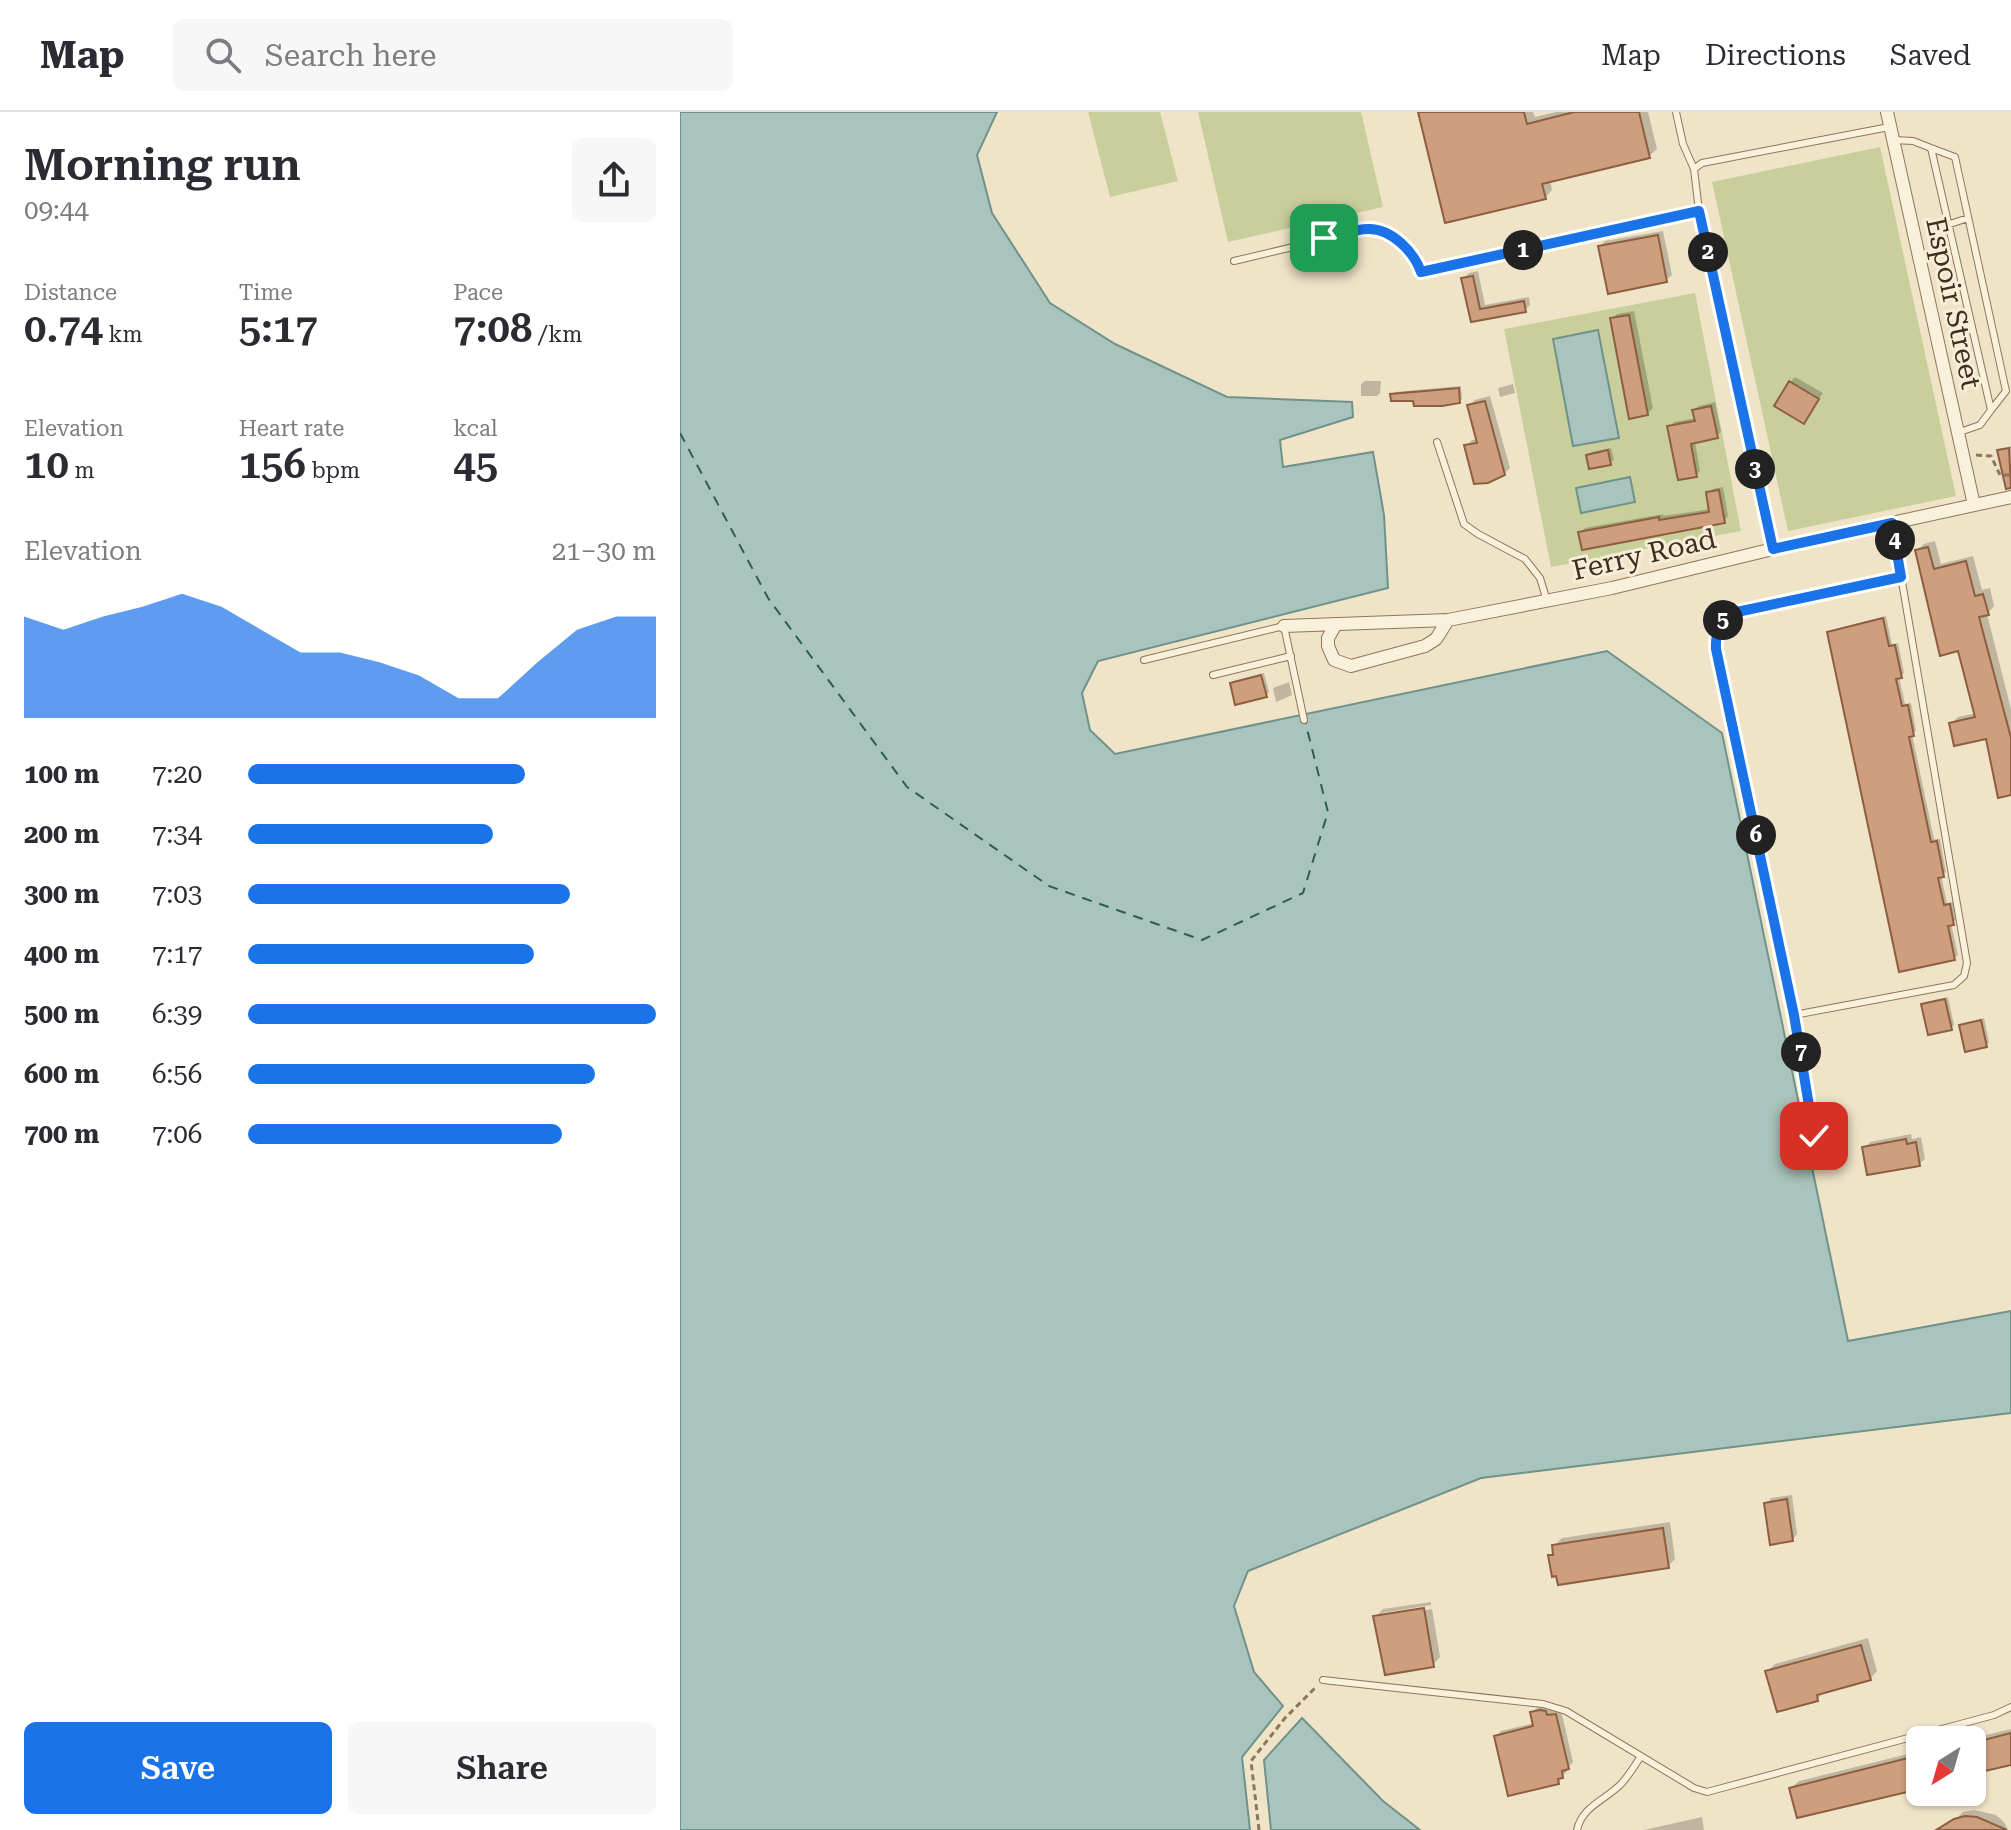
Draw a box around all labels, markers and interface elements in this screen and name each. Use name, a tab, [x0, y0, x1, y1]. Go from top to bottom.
search box	[173, 19, 733, 91]
text: Map	[40, 33, 125, 77]
icon: search	[201, 33, 245, 77]
text: Search here	[265, 38, 437, 73]
text: Map	[1601, 39, 1661, 72]
text: Directions	[1705, 39, 1846, 72]
text: Saved	[1890, 39, 1971, 72]
button: share	[572, 138, 656, 222]
text: Morning run	[24, 139, 301, 191]
text: 09:44	[24, 195, 89, 225]
pin	[1290, 204, 1358, 272]
street label: Espoir Street	[1919, 214, 1988, 392]
icon: arrive	[1302, 216, 1346, 260]
pin: 1	[1503, 230, 1543, 270]
pin: 2	[1688, 232, 1728, 272]
text: 1	[1517, 237, 1529, 262]
text: 2	[1702, 239, 1714, 264]
text: Distance	[24, 280, 117, 305]
text: Time	[239, 280, 293, 305]
text: Pace	[453, 280, 503, 305]
text: 0.74	[24, 305, 103, 352]
text: 5:17	[239, 305, 318, 352]
text: 7:08	[453, 305, 532, 352]
text: km	[103, 322, 143, 347]
text: /km	[532, 322, 582, 347]
text: Elevation	[24, 416, 124, 441]
text: Heart rate	[239, 416, 344, 441]
text: kcal	[453, 416, 498, 441]
text: 10	[24, 441, 69, 488]
text: 156	[239, 441, 306, 488]
text: 45	[453, 441, 498, 488]
pin: 3	[1735, 449, 1775, 489]
text: 3	[1749, 456, 1761, 481]
text: m	[69, 458, 94, 483]
text: bpm	[306, 458, 360, 483]
pin: 4	[1875, 520, 1915, 560]
street label: Ferry Road	[1569, 522, 1719, 587]
text: 4	[1889, 527, 1901, 552]
text: Elevation	[24, 536, 142, 566]
text: 21–30 m	[552, 536, 656, 566]
pin: 5	[1703, 600, 1743, 640]
text: 5	[1717, 607, 1729, 632]
text: 100 m	[24, 759, 99, 789]
text: 7:20	[152, 759, 202, 789]
pin: 6	[1736, 815, 1776, 855]
text: 200 m	[24, 819, 99, 849]
text: 7:34	[152, 819, 202, 849]
text: 6	[1750, 822, 1762, 847]
text: 300 m	[24, 879, 99, 909]
text: 7:03	[152, 879, 202, 909]
text: 400 m	[24, 939, 99, 969]
text: 7:17	[152, 939, 202, 969]
text: 500 m	[24, 999, 99, 1029]
text: 6:39	[152, 999, 202, 1029]
pin: 7	[1781, 1032, 1821, 1072]
text: 7	[1795, 1039, 1807, 1064]
text: 600 m	[24, 1059, 99, 1089]
text: 6:56	[152, 1059, 202, 1089]
pin	[1780, 1102, 1848, 1170]
icon: check	[1792, 1114, 1836, 1158]
text: 700 m	[24, 1119, 99, 1149]
text: 7:06	[152, 1119, 202, 1149]
button: Save	[24, 1722, 332, 1814]
button: Share	[348, 1722, 656, 1814]
north arrow	[1906, 1726, 1986, 1806]
map controls	[1906, 1726, 1986, 1806]

